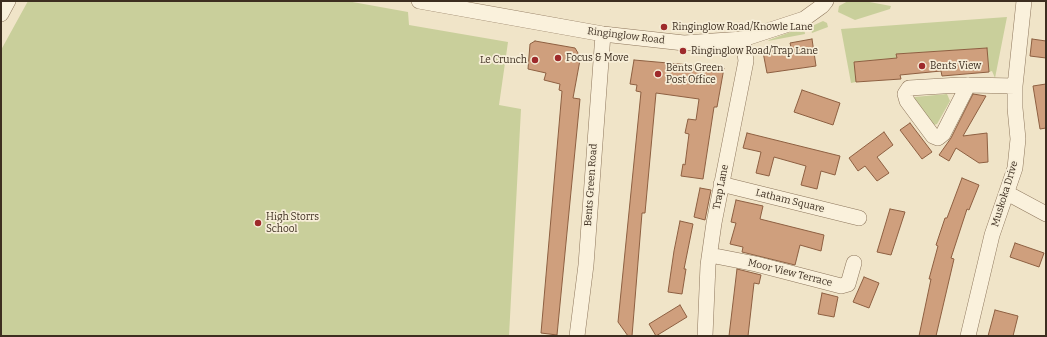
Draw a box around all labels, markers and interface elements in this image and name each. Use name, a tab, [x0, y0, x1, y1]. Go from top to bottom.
place label: Ringinglow Road/Knowle Lane	[672, 21, 813, 33]
marker: Ringinglow Road/Knowle Lane	[659, 22, 669, 32]
street label: Ringinglow Road	[587, 25, 665, 47]
place label: Ringinglow Road/Trap Lane	[691, 45, 818, 57]
marker: Ringinglow Road/Trap Lane	[678, 46, 688, 56]
place label: Focus & Move	[566, 52, 629, 64]
marker: Focus & Move	[553, 53, 563, 63]
place label: Le Crunch	[480, 54, 527, 66]
marker: Le Crunch	[530, 55, 540, 65]
place label: Bents View	[930, 60, 981, 72]
marker: Bents View	[917, 61, 927, 71]
place label: Bents Green Post Office	[666, 62, 723, 86]
marker: Bents Green Post Office	[653, 69, 663, 79]
street label: Bents Green Road	[582, 143, 600, 227]
street label: Muskoka Drive	[989, 160, 1021, 228]
street label: Trap Lane	[711, 163, 731, 211]
street label: Latham Square	[754, 187, 826, 215]
place label: High Storrs School	[266, 211, 319, 234]
marker: High Storrs School	[253, 218, 263, 228]
street label: Moor View Terrace	[747, 257, 833, 289]

